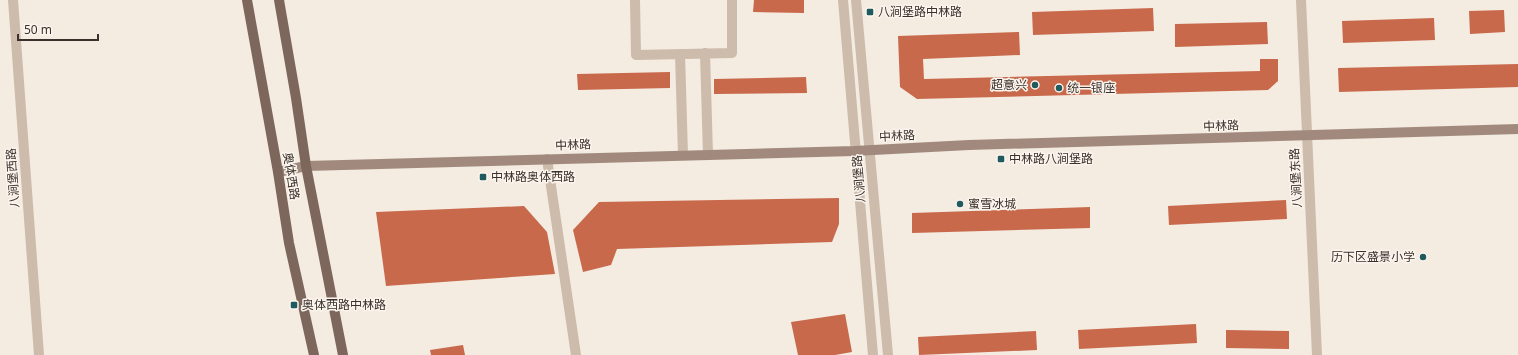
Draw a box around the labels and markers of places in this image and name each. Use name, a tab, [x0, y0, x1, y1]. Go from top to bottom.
place label: 八涧堡路中林路	[878, 3, 962, 20]
marker: 八涧堡路中林路	[865, 7, 875, 17]
place label: 超意兴	[991, 76, 1027, 93]
place label: 统一银座	[1067, 79, 1115, 96]
marker: 超意兴	[1030, 80, 1040, 90]
marker: 统一银座	[1054, 83, 1064, 93]
place label: 中林路八涧堡路	[1009, 150, 1093, 167]
marker: 中林路八涧堡路	[996, 154, 1006, 164]
place label: 中林路奥体西路	[491, 168, 575, 185]
marker: 中林路奥体西路	[478, 172, 488, 182]
place label: 蜜雪冰城	[968, 195, 1016, 212]
marker: 蜜雪冰城	[955, 199, 965, 209]
place label: 历下区盛景小学	[1331, 248, 1415, 265]
marker: 历下区盛景小学	[1418, 252, 1428, 262]
place label: 奥体西路中林路	[302, 296, 386, 313]
marker: 奥体西路中林路	[289, 300, 299, 310]

